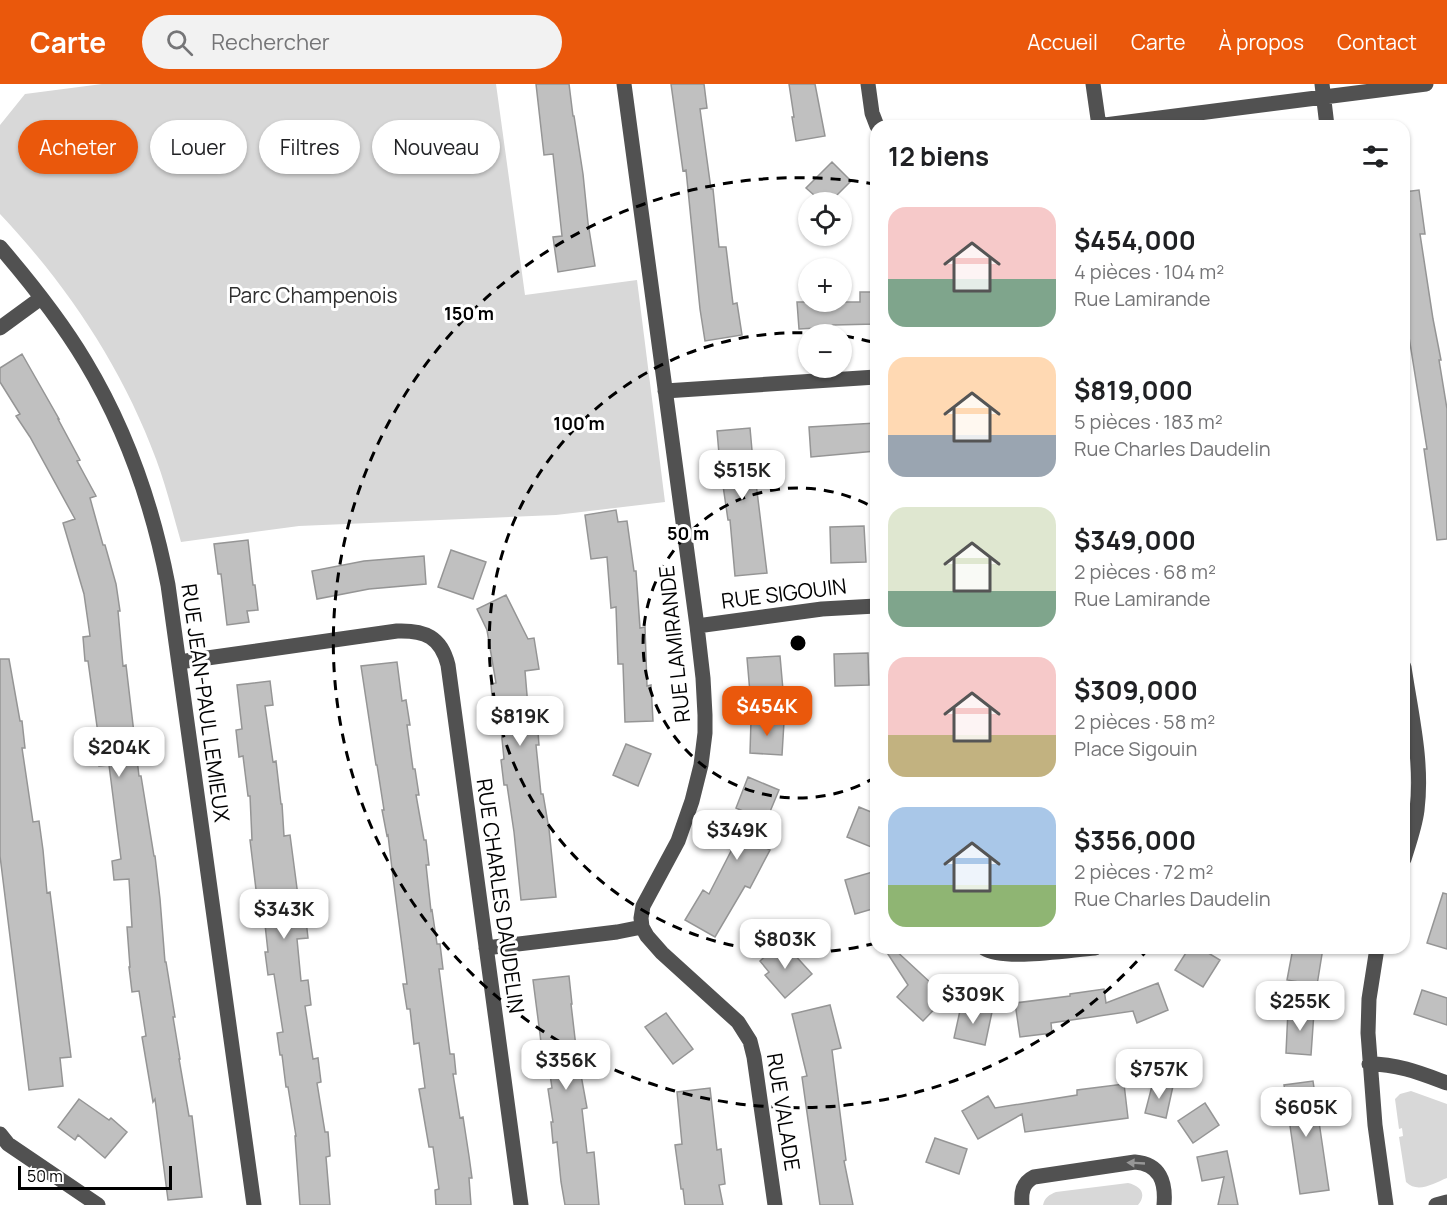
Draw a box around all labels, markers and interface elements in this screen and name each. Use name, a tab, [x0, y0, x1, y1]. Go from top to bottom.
search box	[142, 15, 562, 69]
text: Carte	[30, 23, 106, 61]
icon: search	[163, 26, 196, 59]
text: Rechercher	[211, 27, 330, 57]
text: Accueil	[1027, 28, 1098, 56]
text: Carte	[1131, 28, 1185, 56]
text: À propos	[1218, 28, 1304, 56]
text: Contact	[1337, 28, 1417, 56]
chip: Acheter	[18, 120, 138, 174]
chip: Louer	[150, 120, 247, 174]
chip: Filtres	[259, 120, 360, 174]
chip: Nouveau	[372, 120, 500, 174]
text: 12 biens	[888, 138, 989, 174]
icon: filters	[1359, 140, 1392, 173]
map controls	[798, 192, 852, 378]
button: locate	[798, 192, 852, 246]
text: $454,000	[1074, 222, 1196, 258]
icon: home	[936, 231, 1008, 303]
button: +	[798, 258, 852, 312]
text: 4 pièces · 104 m²	[1074, 258, 1224, 285]
park label: Parc Champenois	[228, 281, 398, 309]
text: Rue Lamirande	[1074, 285, 1210, 312]
text: 150 m	[444, 301, 494, 325]
button: −	[798, 324, 852, 378]
text: $819,000	[1074, 372, 1193, 408]
icon: home	[936, 381, 1008, 453]
text: 5 pièces · 183 m²	[1074, 408, 1223, 435]
text: 100 m	[553, 411, 605, 435]
text: Rue Charles Daudelin	[1074, 435, 1271, 462]
pin: $515K	[700, 450, 784, 501]
text: $515K	[713, 456, 771, 483]
text: 50 m	[667, 521, 709, 545]
text: $349,000	[1074, 522, 1196, 558]
icon: home	[936, 531, 1008, 603]
text: 2 pièces · 68 m²	[1074, 558, 1216, 585]
street label: RUE LAMIRANDE	[652, 564, 696, 724]
street label: RUE SIGOUIN	[720, 571, 848, 615]
street label: RUE JEAN-PAUL LEMIEUX	[175, 582, 237, 824]
text: Rue Lamirande	[1074, 585, 1210, 612]
centre of rings	[788, 633, 808, 653]
text: $309,000	[1074, 672, 1198, 708]
icon: home	[936, 681, 1008, 753]
pin: $454K	[725, 686, 809, 737]
text: $454K	[736, 692, 798, 719]
pin: $819K	[478, 696, 562, 747]
text: $819K	[491, 702, 549, 729]
text: 2 pièces · 58 m²	[1074, 708, 1215, 735]
pin: $204K	[77, 727, 161, 778]
text: $204K	[88, 733, 150, 760]
text: Place Sigouin	[1074, 735, 1197, 762]
street label: RUE CHARLES DAUDELIN	[471, 777, 531, 1015]
pin: $349K	[695, 810, 779, 861]
text: $349K	[706, 816, 768, 843]
text: $356,000	[1074, 822, 1196, 858]
icon: home	[936, 831, 1008, 903]
text: 2 pièces · 72 m²	[1074, 858, 1214, 885]
text: Rue Charles Daudelin	[1074, 885, 1271, 912]
pin: $343K	[242, 889, 326, 940]
text: $343K	[254, 895, 314, 922]
pin: $803K	[743, 919, 827, 970]
text: $803K	[754, 925, 816, 952]
pin: $309K	[931, 974, 1015, 1025]
text: $309K	[942, 980, 1004, 1007]
pin: $255K	[1258, 981, 1342, 1032]
text: $255K	[1270, 987, 1330, 1014]
pin: $356K	[524, 1040, 608, 1091]
text: $356K	[535, 1046, 597, 1073]
pin: $757K	[1117, 1049, 1201, 1100]
street label: RUE VALADE	[761, 1051, 807, 1173]
text: $757K	[1130, 1055, 1188, 1082]
pin: $605K	[1264, 1087, 1348, 1138]
text: $605K	[1275, 1093, 1337, 1120]
one-way arrow	[1126, 1159, 1145, 1168]
scale bar	[18, 1163, 172, 1190]
text: 50 m	[27, 1165, 63, 1187]

